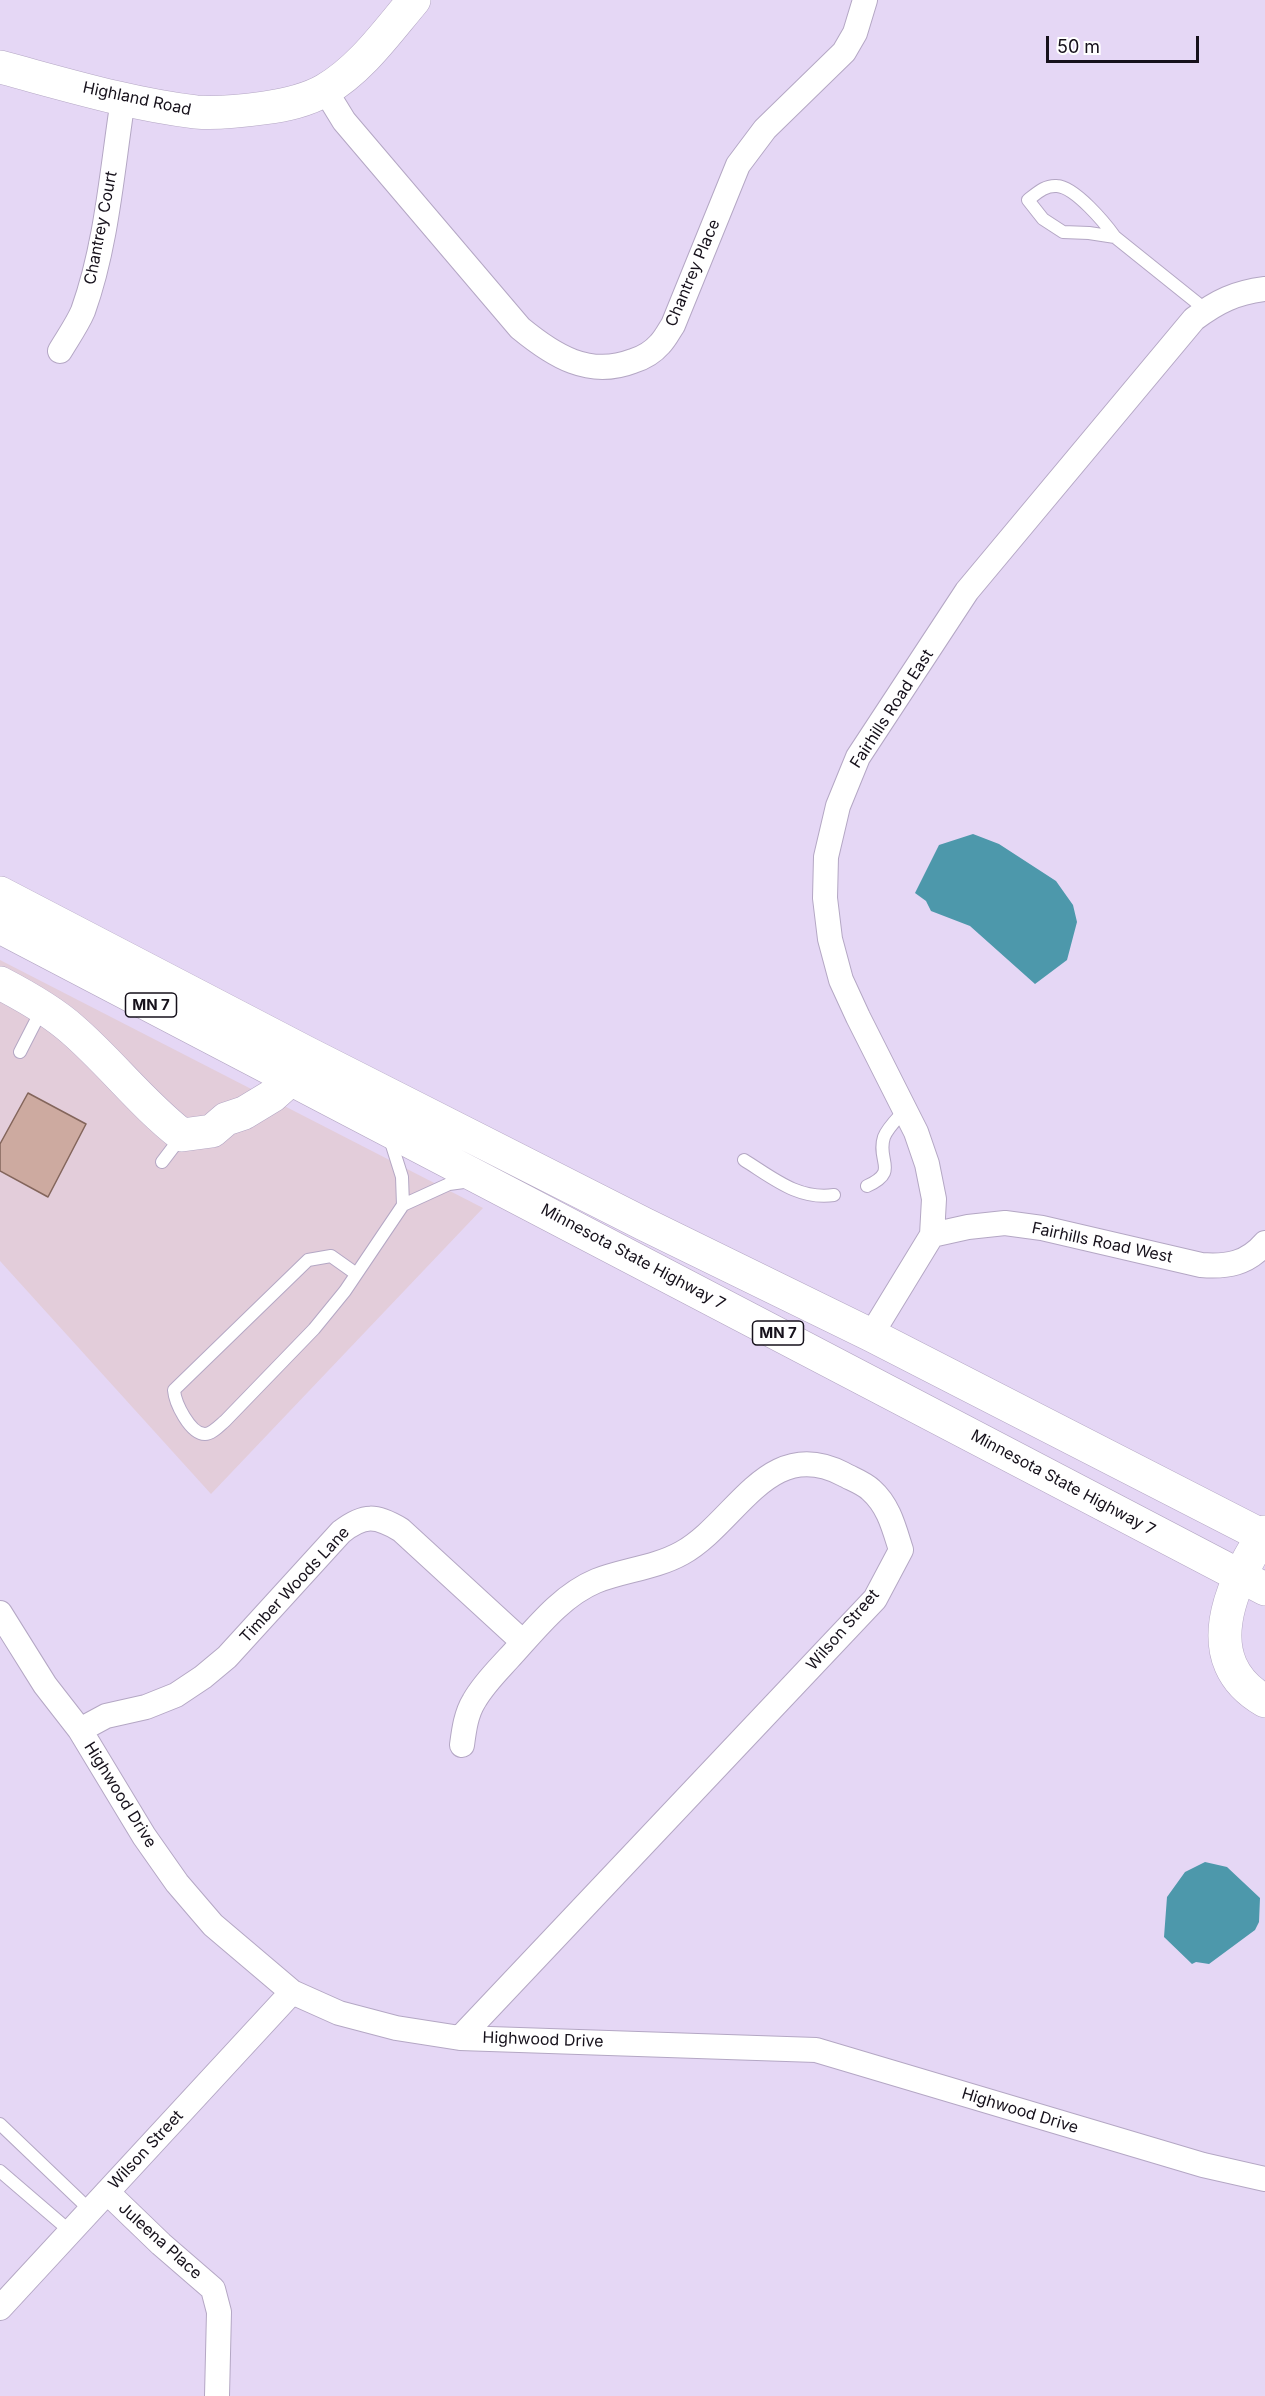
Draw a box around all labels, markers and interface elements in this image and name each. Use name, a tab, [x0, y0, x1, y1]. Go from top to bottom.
scale bar	[1049, 24, 1202, 62]
text: 50 m	[1057, 36, 1100, 57]
street label: Highland Road	[81, 78, 193, 120]
street label: Chantrey Court	[81, 170, 121, 286]
street label: Chantrey Place	[662, 216, 724, 330]
street label: Fairhills Road East	[846, 646, 938, 772]
road number: MN 7	[126, 993, 176, 1017]
street label: Minnesota State Highway 7	[537, 1200, 729, 1314]
street label: Fairhills Road West	[1030, 1219, 1174, 1267]
road number: MN 7	[752, 1321, 804, 1345]
street label: Minnesota State Highway 7	[967, 1426, 1159, 1540]
street label: Timber Woods Lane	[236, 1523, 354, 1647]
street label: Wilson Street	[803, 1586, 883, 1674]
street label: Highwood Drive	[80, 1739, 160, 1851]
street label: Highwood Drive	[482, 2028, 604, 2052]
street label: Highwood Drive	[959, 2084, 1081, 2138]
street label: Wilson Street	[105, 2107, 187, 2193]
street label: Juleena Place	[114, 2199, 206, 2283]

